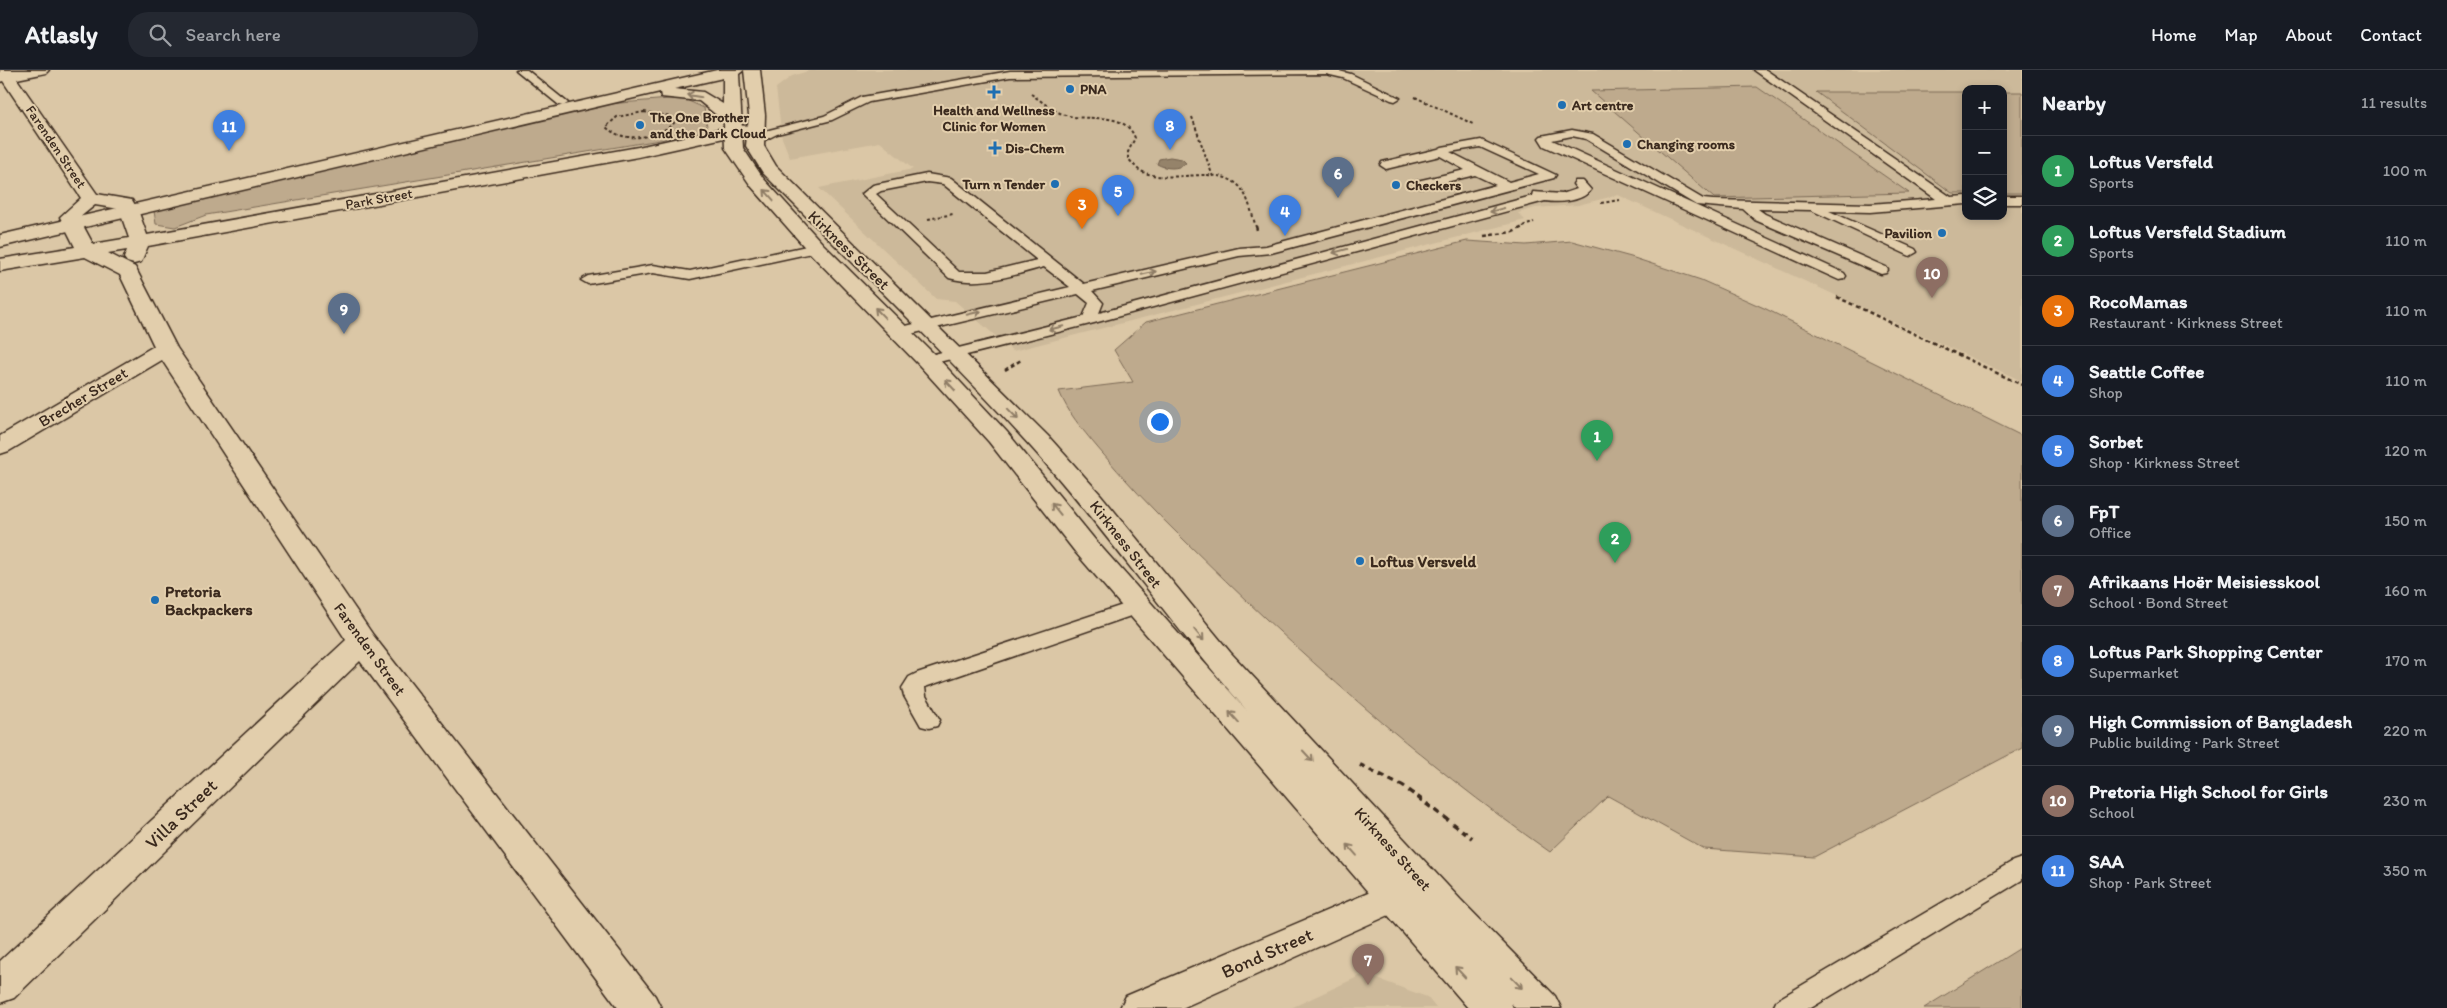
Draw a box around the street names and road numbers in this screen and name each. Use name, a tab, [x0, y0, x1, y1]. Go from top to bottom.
street label: Farenden Street	[22, 102, 90, 192]
street label: Park Street	[344, 185, 414, 213]
street label: Kirkness Street	[804, 206, 894, 294]
street label: Brecher Street	[35, 363, 131, 431]
street label: Kirkness Street	[1086, 496, 1166, 592]
street label: Farenden Street	[330, 599, 410, 699]
street label: Villa Street	[140, 774, 222, 854]
street label: Kirkness Street	[1351, 803, 1436, 895]
street label: Bond Street	[1218, 923, 1316, 983]

